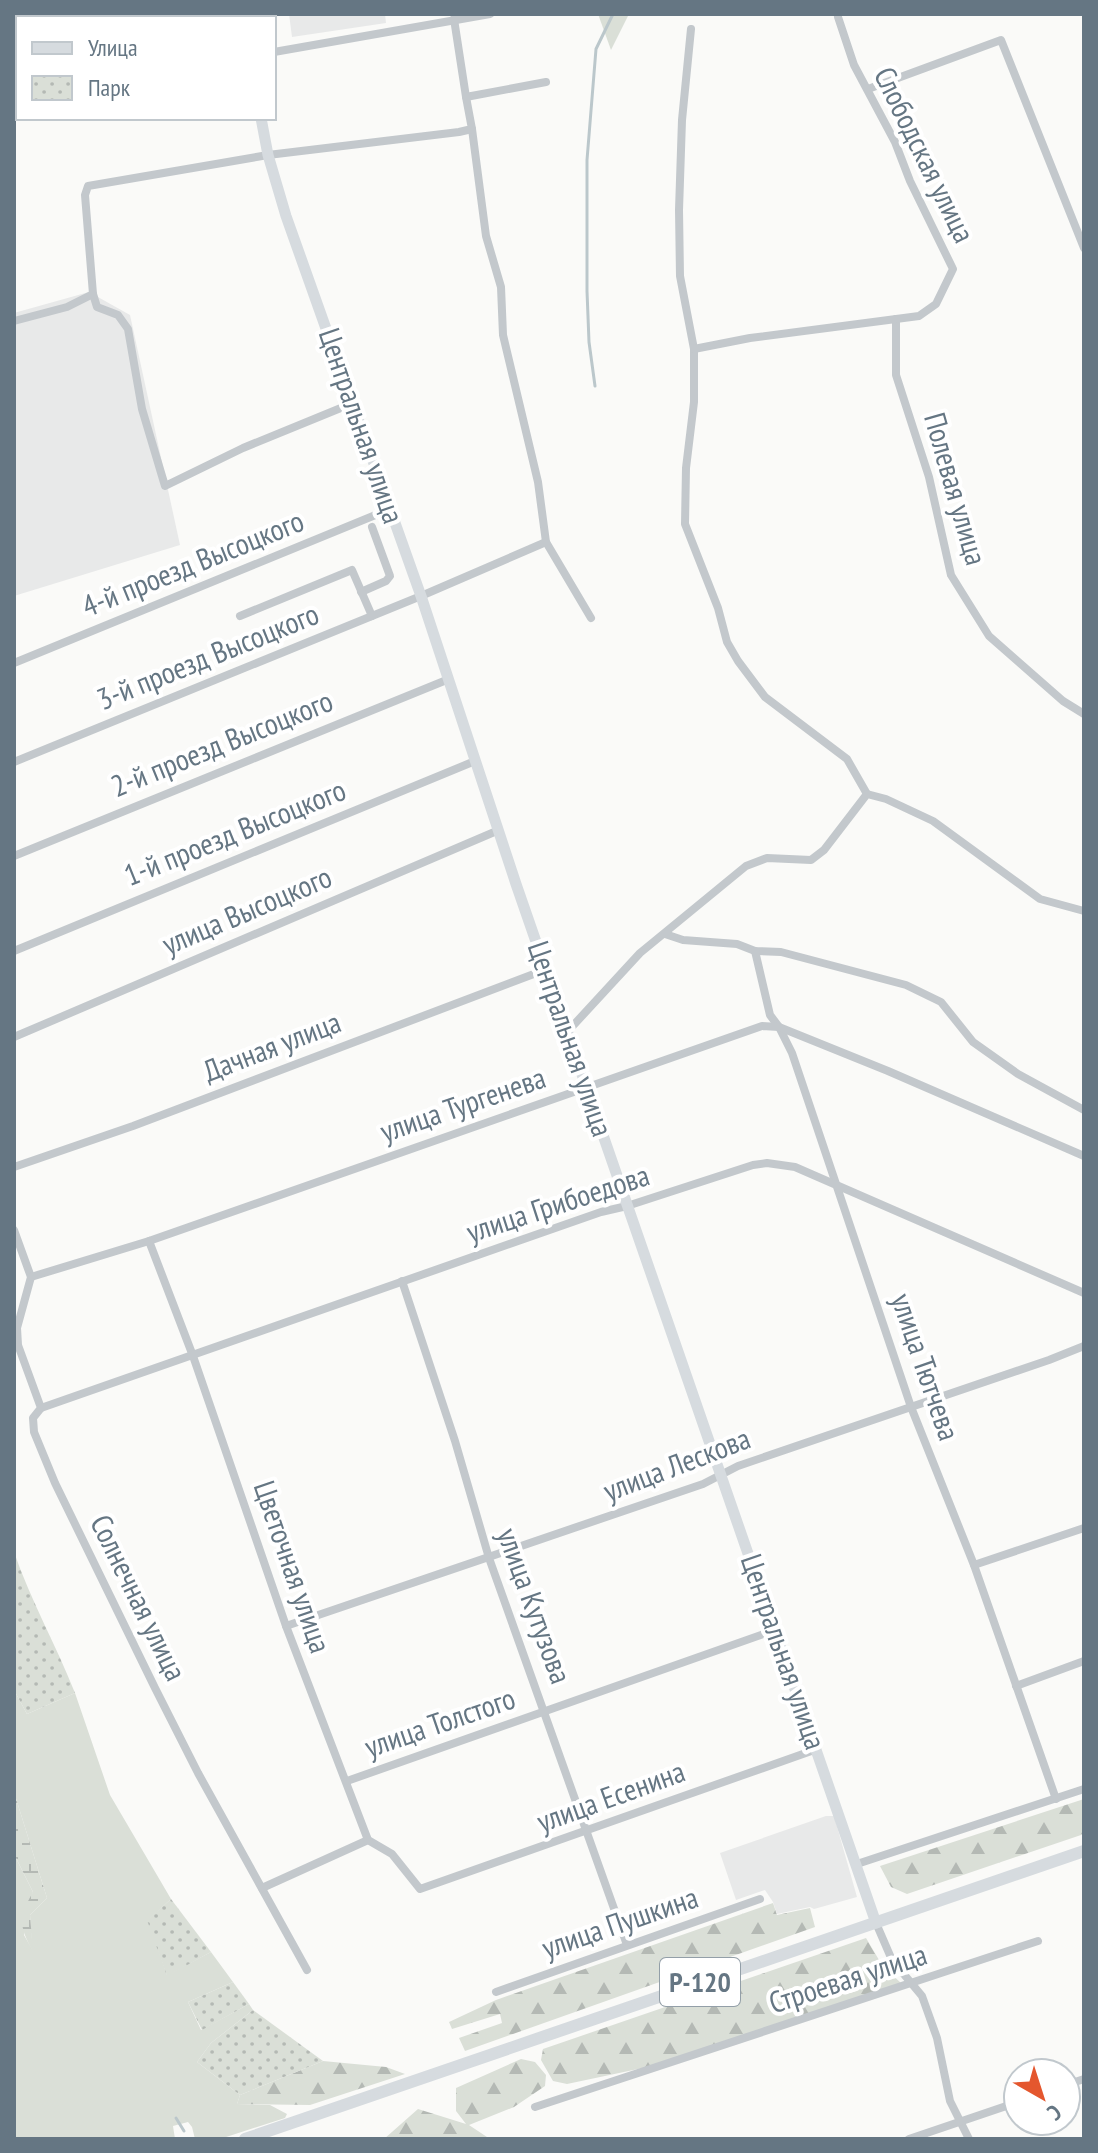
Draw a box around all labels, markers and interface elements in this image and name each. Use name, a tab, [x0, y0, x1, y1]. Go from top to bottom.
legend	[16, 16, 276, 120]
text: Улица	[88, 32, 138, 63]
street label: Слободская улица	[866, 60, 985, 249]
text: Парк	[88, 72, 131, 103]
street label: Центральная улица	[311, 323, 414, 528]
street label: Полевая улица	[916, 408, 997, 569]
street label: 4-й проезд Высоцкого	[76, 500, 309, 625]
street label: 3-й проезд Высоцкого	[91, 593, 324, 718]
street label: 2-й проезд Высоцкого	[105, 680, 338, 805]
street label: 1-й проезд Высоцкого	[118, 769, 351, 894]
street label: улица Высоцкого	[156, 856, 337, 963]
street label: Центральная улица	[520, 936, 623, 1141]
street label: Дачная улица	[197, 1001, 346, 1090]
street label: улица Тургенева	[375, 1057, 550, 1150]
street label: улица Грибоедова	[461, 1155, 654, 1251]
street label: улица Тютчева	[883, 1288, 970, 1445]
street label: улица Лескова	[597, 1418, 755, 1509]
street label: Цветочная улица	[246, 1475, 341, 1658]
street label: Солнечная улица	[82, 1508, 196, 1687]
street label: улица Кутузова	[489, 1523, 582, 1688]
street label: Центральная улица	[733, 1549, 836, 1754]
street label: улица Толстого	[359, 1678, 520, 1766]
street label: улица Есенина	[531, 1751, 690, 1840]
street label: улица Пушкина	[536, 1877, 703, 1966]
street label: Строевая улица	[764, 1934, 931, 2021]
road number: Р-120	[660, 1958, 740, 2006]
north arrow	[1002, 2057, 1082, 2137]
text: С	[1042, 2098, 1067, 2127]

